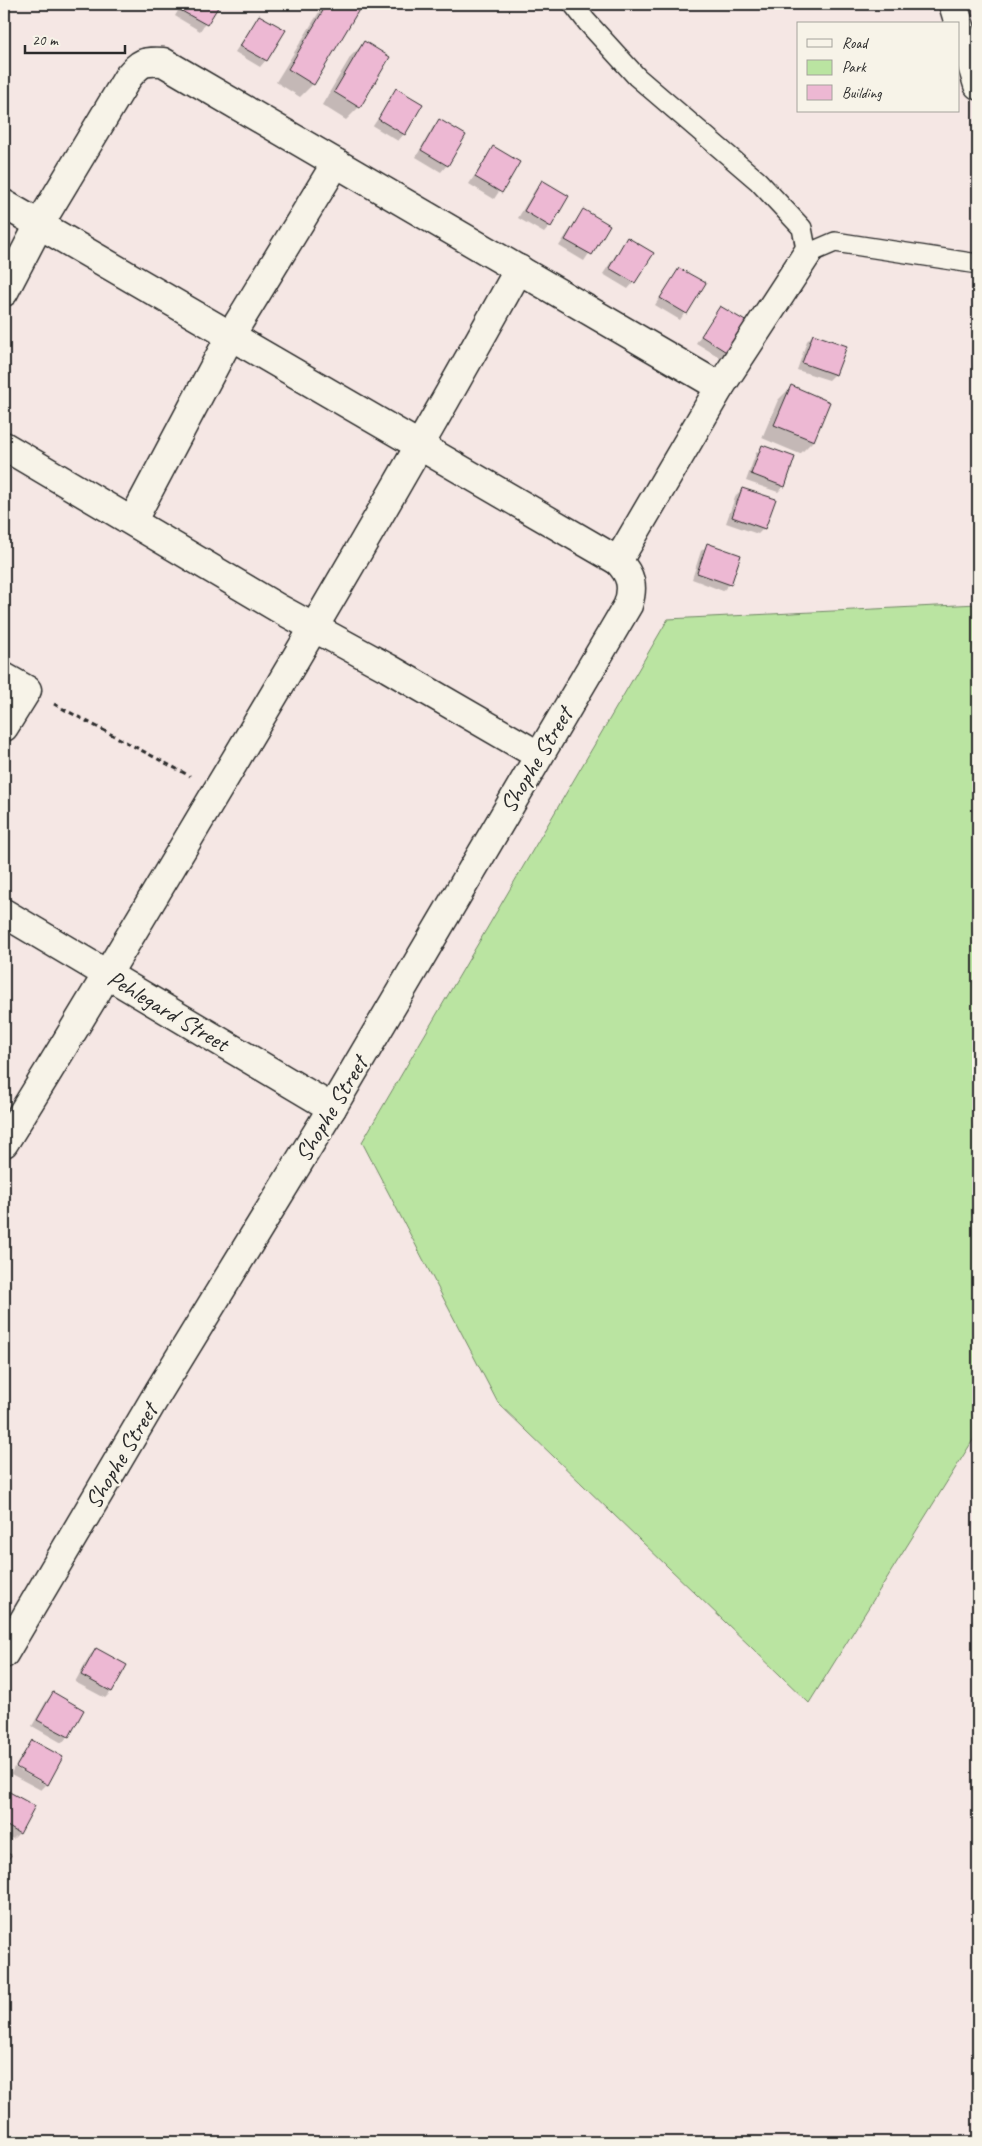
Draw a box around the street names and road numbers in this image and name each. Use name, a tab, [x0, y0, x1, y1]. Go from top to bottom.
street label: Shophe Street	[493, 699, 581, 818]
street label: Pehlegard Street	[102, 963, 236, 1059]
street label: Shophe Street	[288, 1048, 376, 1167]
street label: Shophe Street	[78, 1395, 166, 1514]

